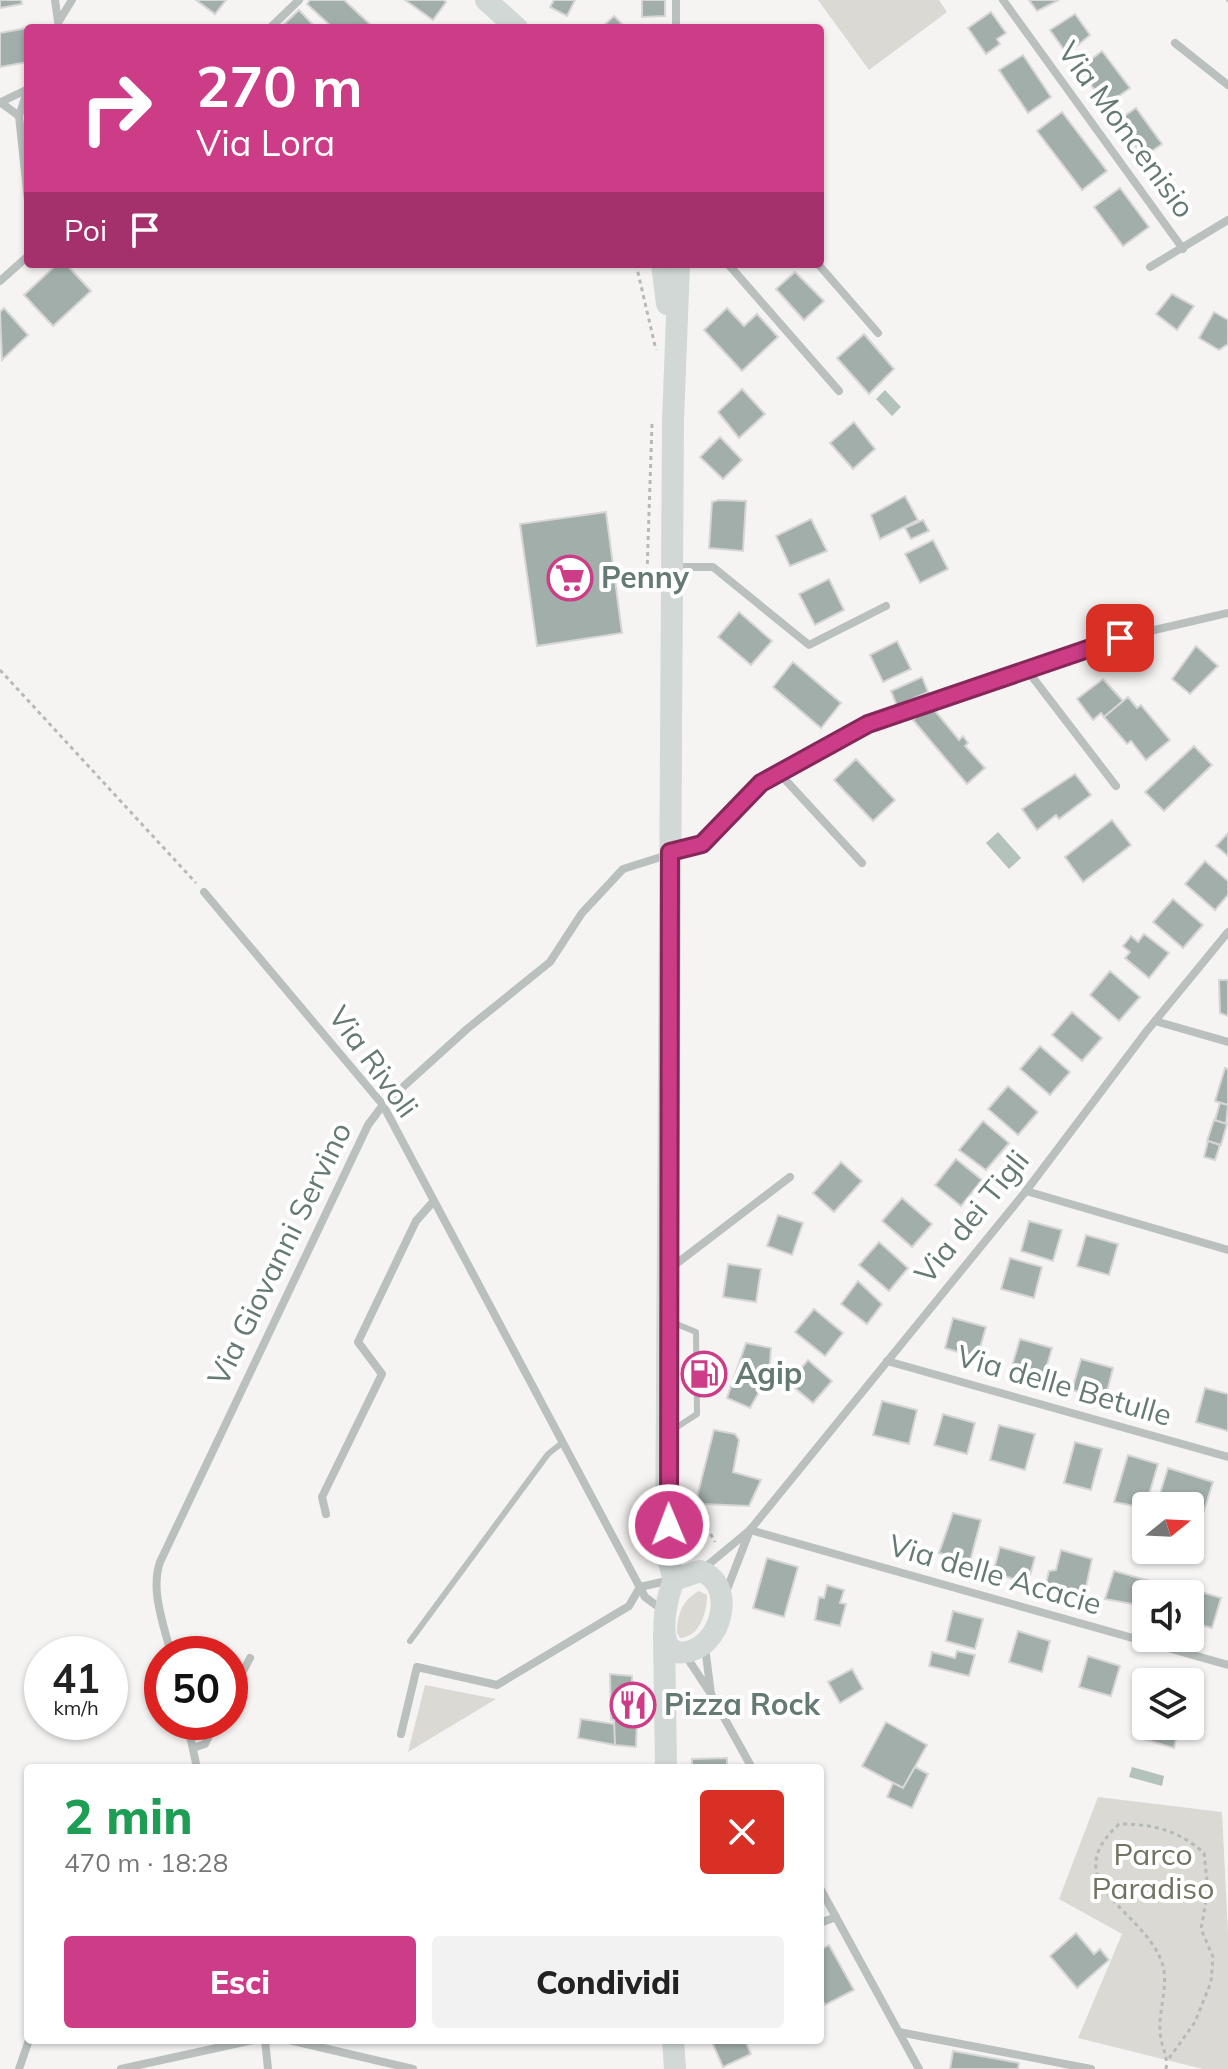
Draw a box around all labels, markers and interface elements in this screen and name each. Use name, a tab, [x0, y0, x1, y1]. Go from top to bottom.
street label: Via Moncenisio	[1050, 34, 1204, 225]
text: 270 m	[196, 51, 363, 121]
icon: right	[64, 56, 168, 160]
text: Via Lora	[196, 120, 335, 165]
icon: arrive	[123, 208, 167, 252]
text: Poi	[64, 211, 107, 249]
supermarket icon: Penny	[546, 554, 594, 602]
place label: Penny	[601, 558, 690, 596]
pin	[1086, 604, 1154, 672]
icon: arrive	[1098, 616, 1142, 660]
street label: Via Rivoli	[321, 998, 427, 1125]
street label: Via Giovanni Servino	[199, 1116, 359, 1391]
street label: Via dei Tigli	[906, 1142, 1037, 1291]
street label: Via delle Betulle	[952, 1336, 1176, 1434]
fuel station icon: Agip	[680, 1350, 728, 1398]
place label: Agip	[735, 1354, 802, 1392]
position arrow	[627, 1483, 711, 1567]
north arrow	[1132, 1492, 1204, 1564]
map controls	[1132, 1492, 1204, 1740]
street label: Via delle Acacie	[884, 1526, 1106, 1623]
button: sound	[1132, 1580, 1204, 1652]
speed limit sign: 50	[144, 1636, 248, 1740]
text: 41	[52, 1653, 100, 1703]
button: layers	[1132, 1668, 1204, 1740]
restaurant icon: Pizza Rock	[609, 1681, 657, 1729]
place label: Pizza Rock	[664, 1685, 822, 1723]
text: km/h	[53, 1695, 99, 1720]
text: 2 min	[64, 1786, 193, 1846]
button: close	[700, 1790, 784, 1874]
park label: Parco Paradiso	[1092, 1835, 1214, 1907]
text: 470 m · 18:28	[64, 1846, 228, 1879]
button: Esci	[64, 1936, 416, 2028]
button: Condividi	[432, 1936, 784, 2028]

